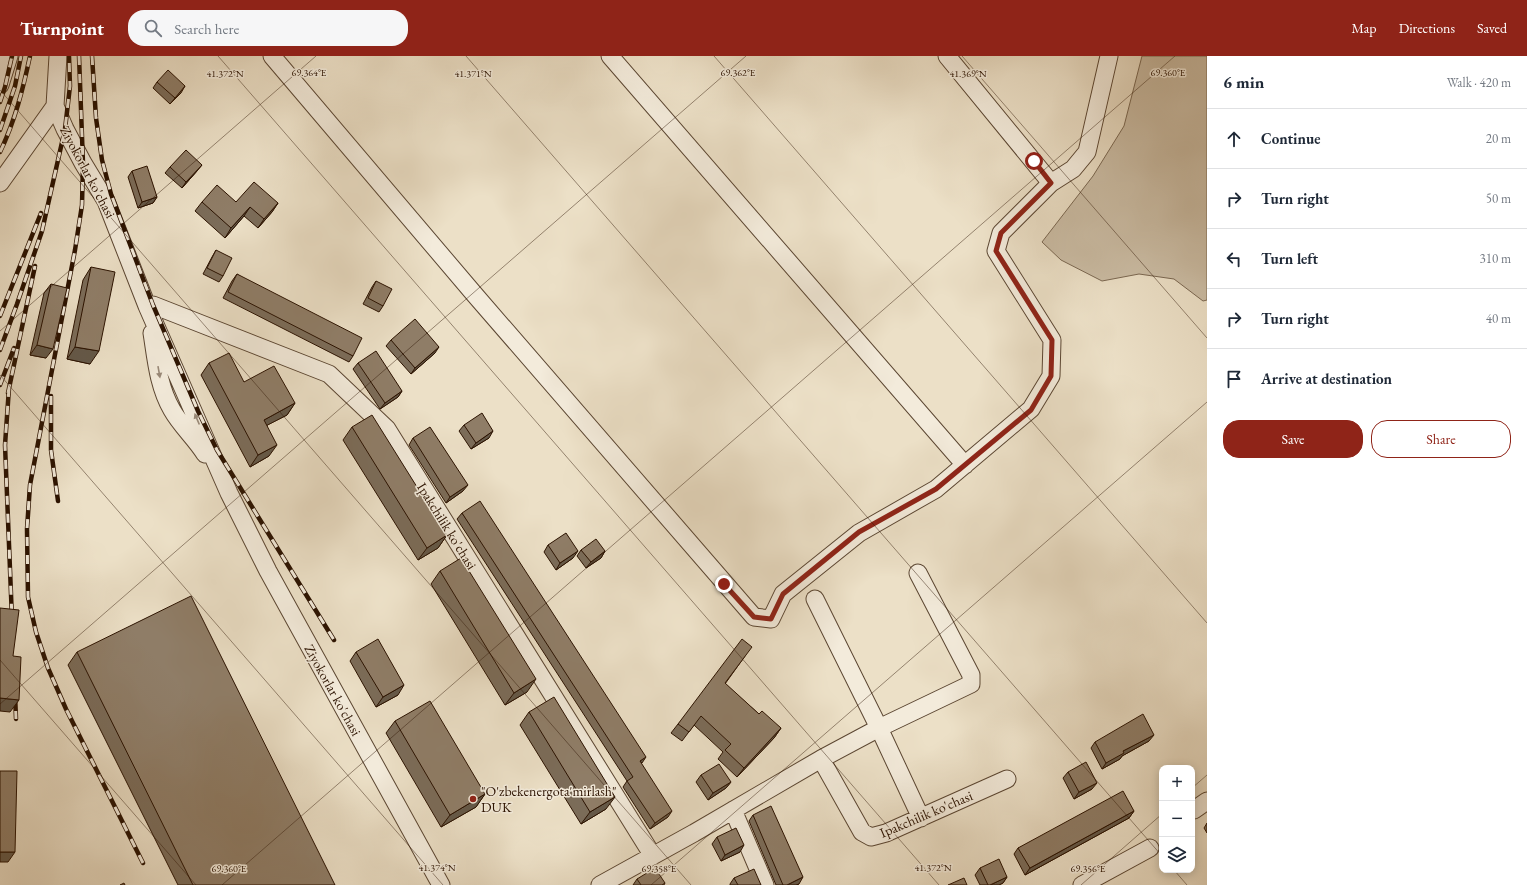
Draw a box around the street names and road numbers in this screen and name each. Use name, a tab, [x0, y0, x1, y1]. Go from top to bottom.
street label: Ziyokorlar ko'chasi	[56, 123, 120, 222]
street label: Ipakchilik ko'chasi	[413, 479, 481, 573]
street label: Ziyokorlar ko'chasi	[300, 641, 366, 739]
street label: Ipakchilik ko'chasi	[877, 786, 976, 842]

